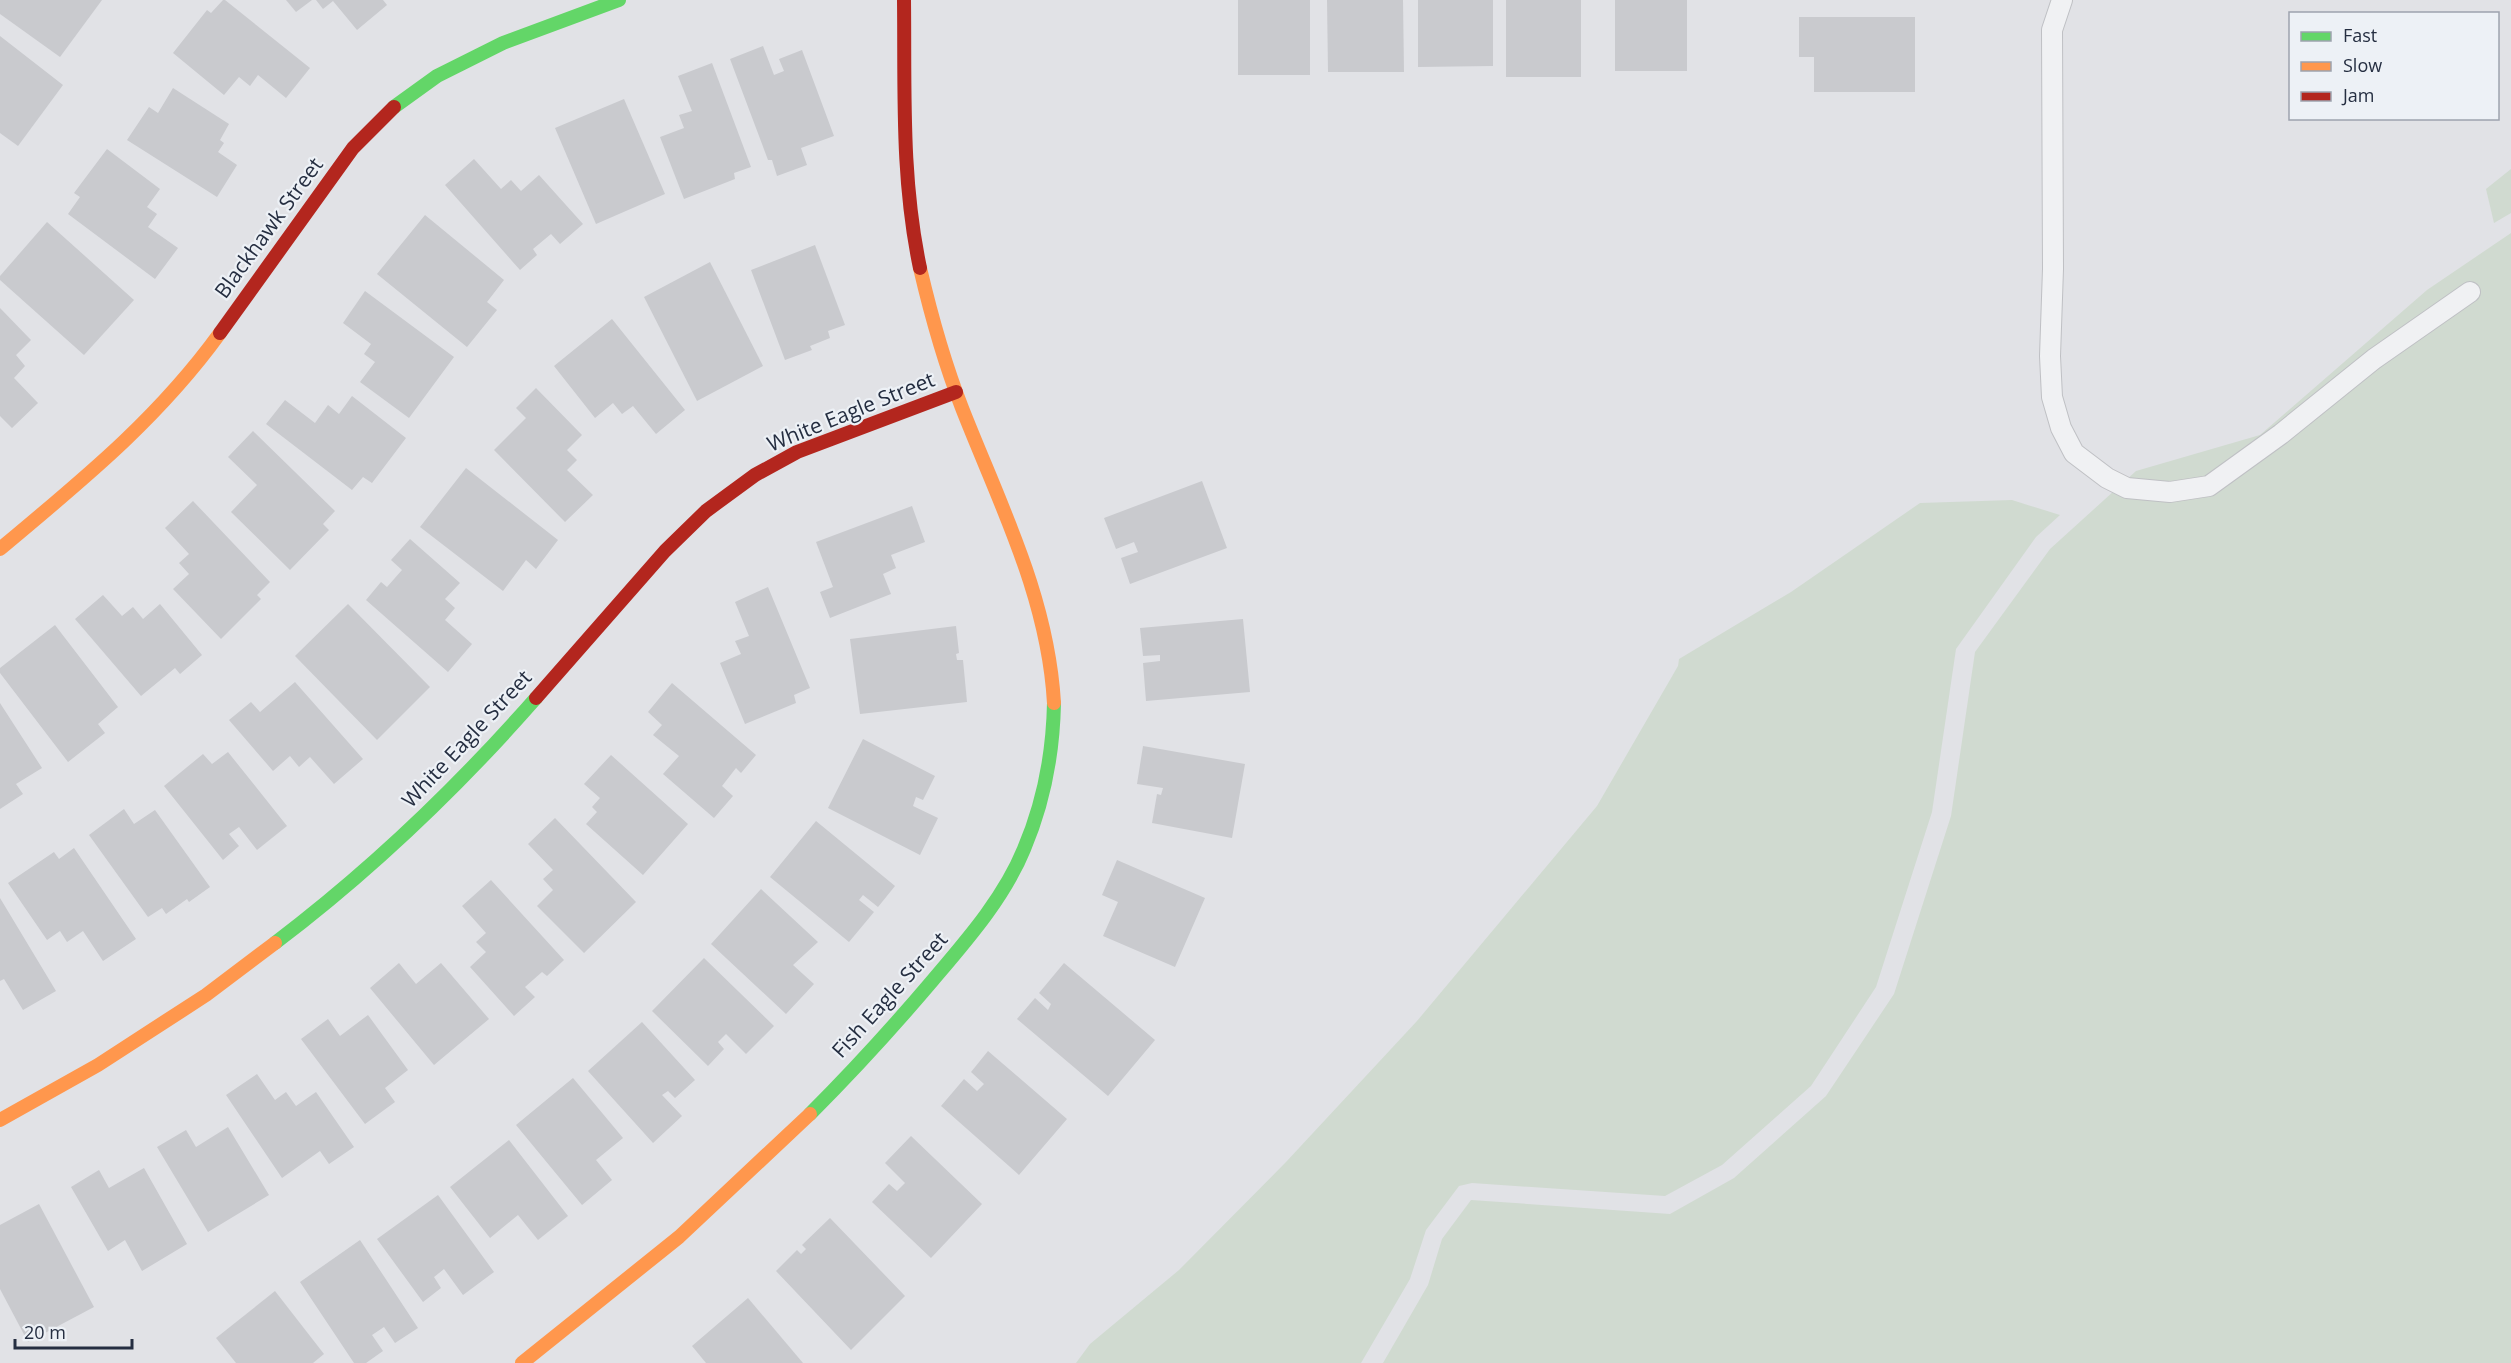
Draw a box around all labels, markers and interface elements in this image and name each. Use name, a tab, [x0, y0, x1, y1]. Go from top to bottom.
legend	[2289, 12, 2499, 120]
text: Fast	[2343, 23, 2377, 47]
text: Slow	[2343, 53, 2382, 77]
text: Jam	[2341, 83, 2375, 107]
street label: Blackhawk Street	[208, 151, 329, 303]
street label: White Eagle Street	[763, 365, 939, 457]
street label: White Eagle Street	[395, 664, 537, 813]
street label: Fish Eagle Street	[825, 925, 953, 1063]
scale bar	[15, 1312, 132, 1350]
text: 20 m	[24, 1320, 66, 1344]

